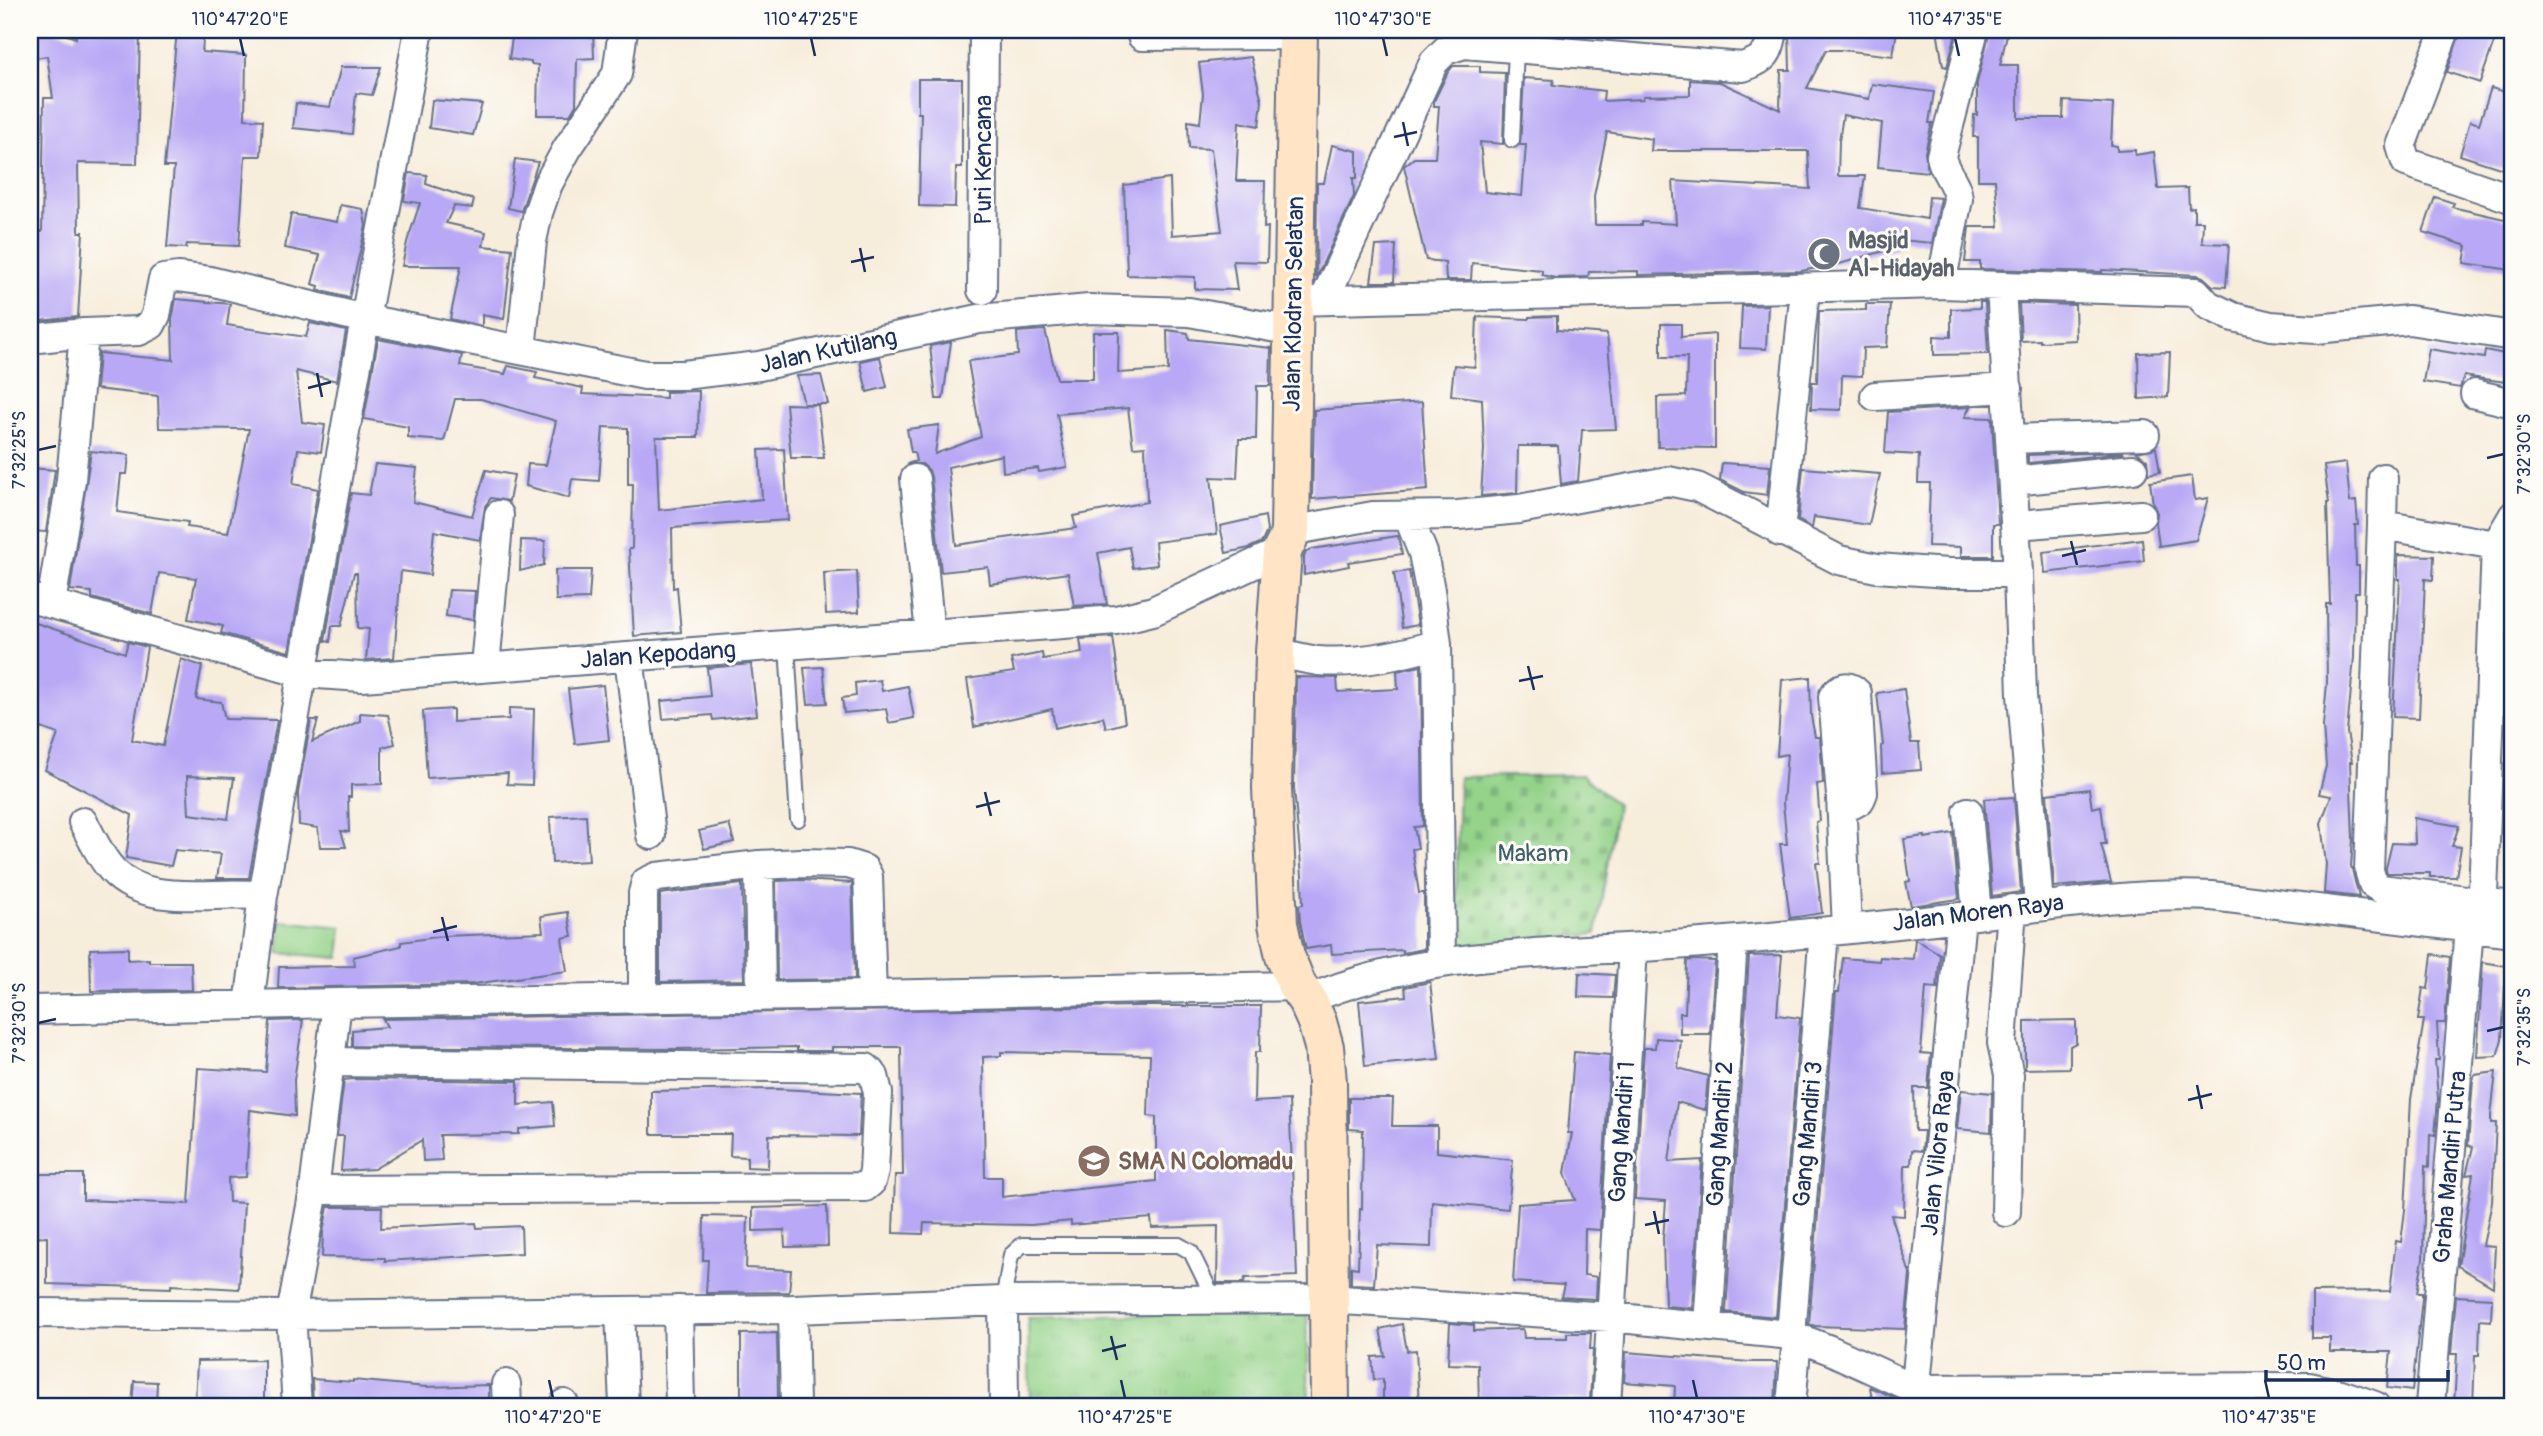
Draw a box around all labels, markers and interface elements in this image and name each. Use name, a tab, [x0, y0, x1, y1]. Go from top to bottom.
text: 110°47'20"E	[192, 8, 288, 31]
text: 110°47'25"E	[764, 8, 858, 31]
text: 110°47'30"E	[1335, 8, 1431, 31]
text: 110°47'35"E	[1908, 8, 2002, 31]
street label: Puri Kencana	[969, 95, 998, 225]
street label: Jalan Klodran Selatan	[1278, 196, 1310, 412]
place label: Masjid Al-Hidayah	[1848, 226, 1955, 283]
mosque icon: Masjid Al-Hidayah	[1805, 235, 1843, 273]
street label: Jalan Kutilang	[757, 322, 899, 380]
text: 7°32'25"S	[8, 411, 31, 489]
text: 7°32'30"S	[2513, 413, 2536, 495]
street label: Jalan Kepodang	[579, 635, 737, 675]
park label: Makam	[1498, 839, 1568, 868]
street label: Jalan Moren Raya	[1891, 888, 2065, 938]
text: 7°32'30"S	[8, 982, 31, 1064]
text: 7°32'35"S	[2513, 988, 2536, 1066]
street label: Gang Mandiri 1	[1603, 1060, 1641, 1204]
street label: Gang Mandiri 2	[1700, 1060, 1740, 1208]
street label: Gang Mandiri 3	[1787, 1060, 1829, 1208]
street label: Jalan Vilora Raya	[1915, 1069, 1961, 1237]
street label: Graha Mandiri Putra	[2427, 1069, 2473, 1265]
school or university icon: SMA N Colomadu	[1075, 1142, 1113, 1180]
place label: SMA N Colomadu	[1118, 1147, 1293, 1176]
scale bar	[2266, 1338, 2448, 1382]
text: 50 m	[2277, 1350, 2326, 1377]
text: 110°47'20"E	[505, 1406, 601, 1429]
text: 110°47'25"E	[1078, 1406, 1172, 1429]
text: 110°47'30"E	[1649, 1406, 1745, 1429]
text: 110°47'35"E	[2222, 1406, 2316, 1429]

